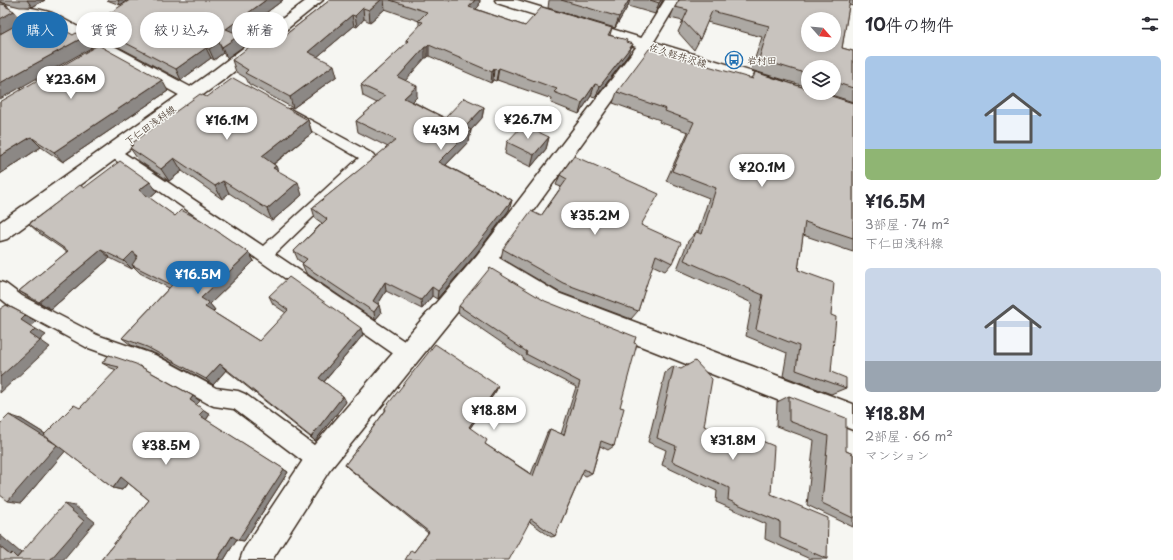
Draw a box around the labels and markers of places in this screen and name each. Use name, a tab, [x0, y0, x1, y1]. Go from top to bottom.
bus stop icon: 岩村田	[724, 50, 744, 70]
place label: 岩村田	[747, 52, 777, 67]
pin: ¥23.6M	[38, 66, 104, 100]
pin: ¥26.7M	[495, 106, 561, 140]
pin: ¥16.1M	[194, 107, 260, 141]
pin: ¥43M	[417, 117, 465, 151]
pin: ¥20.1M	[729, 154, 795, 188]
pin: ¥35.2M	[562, 202, 628, 236]
pin: ¥16.5M	[165, 261, 231, 295]
pin: ¥18.8M	[461, 397, 527, 431]
pin: ¥31.8M	[700, 427, 766, 461]
pin: ¥38.5M	[133, 432, 199, 466]

